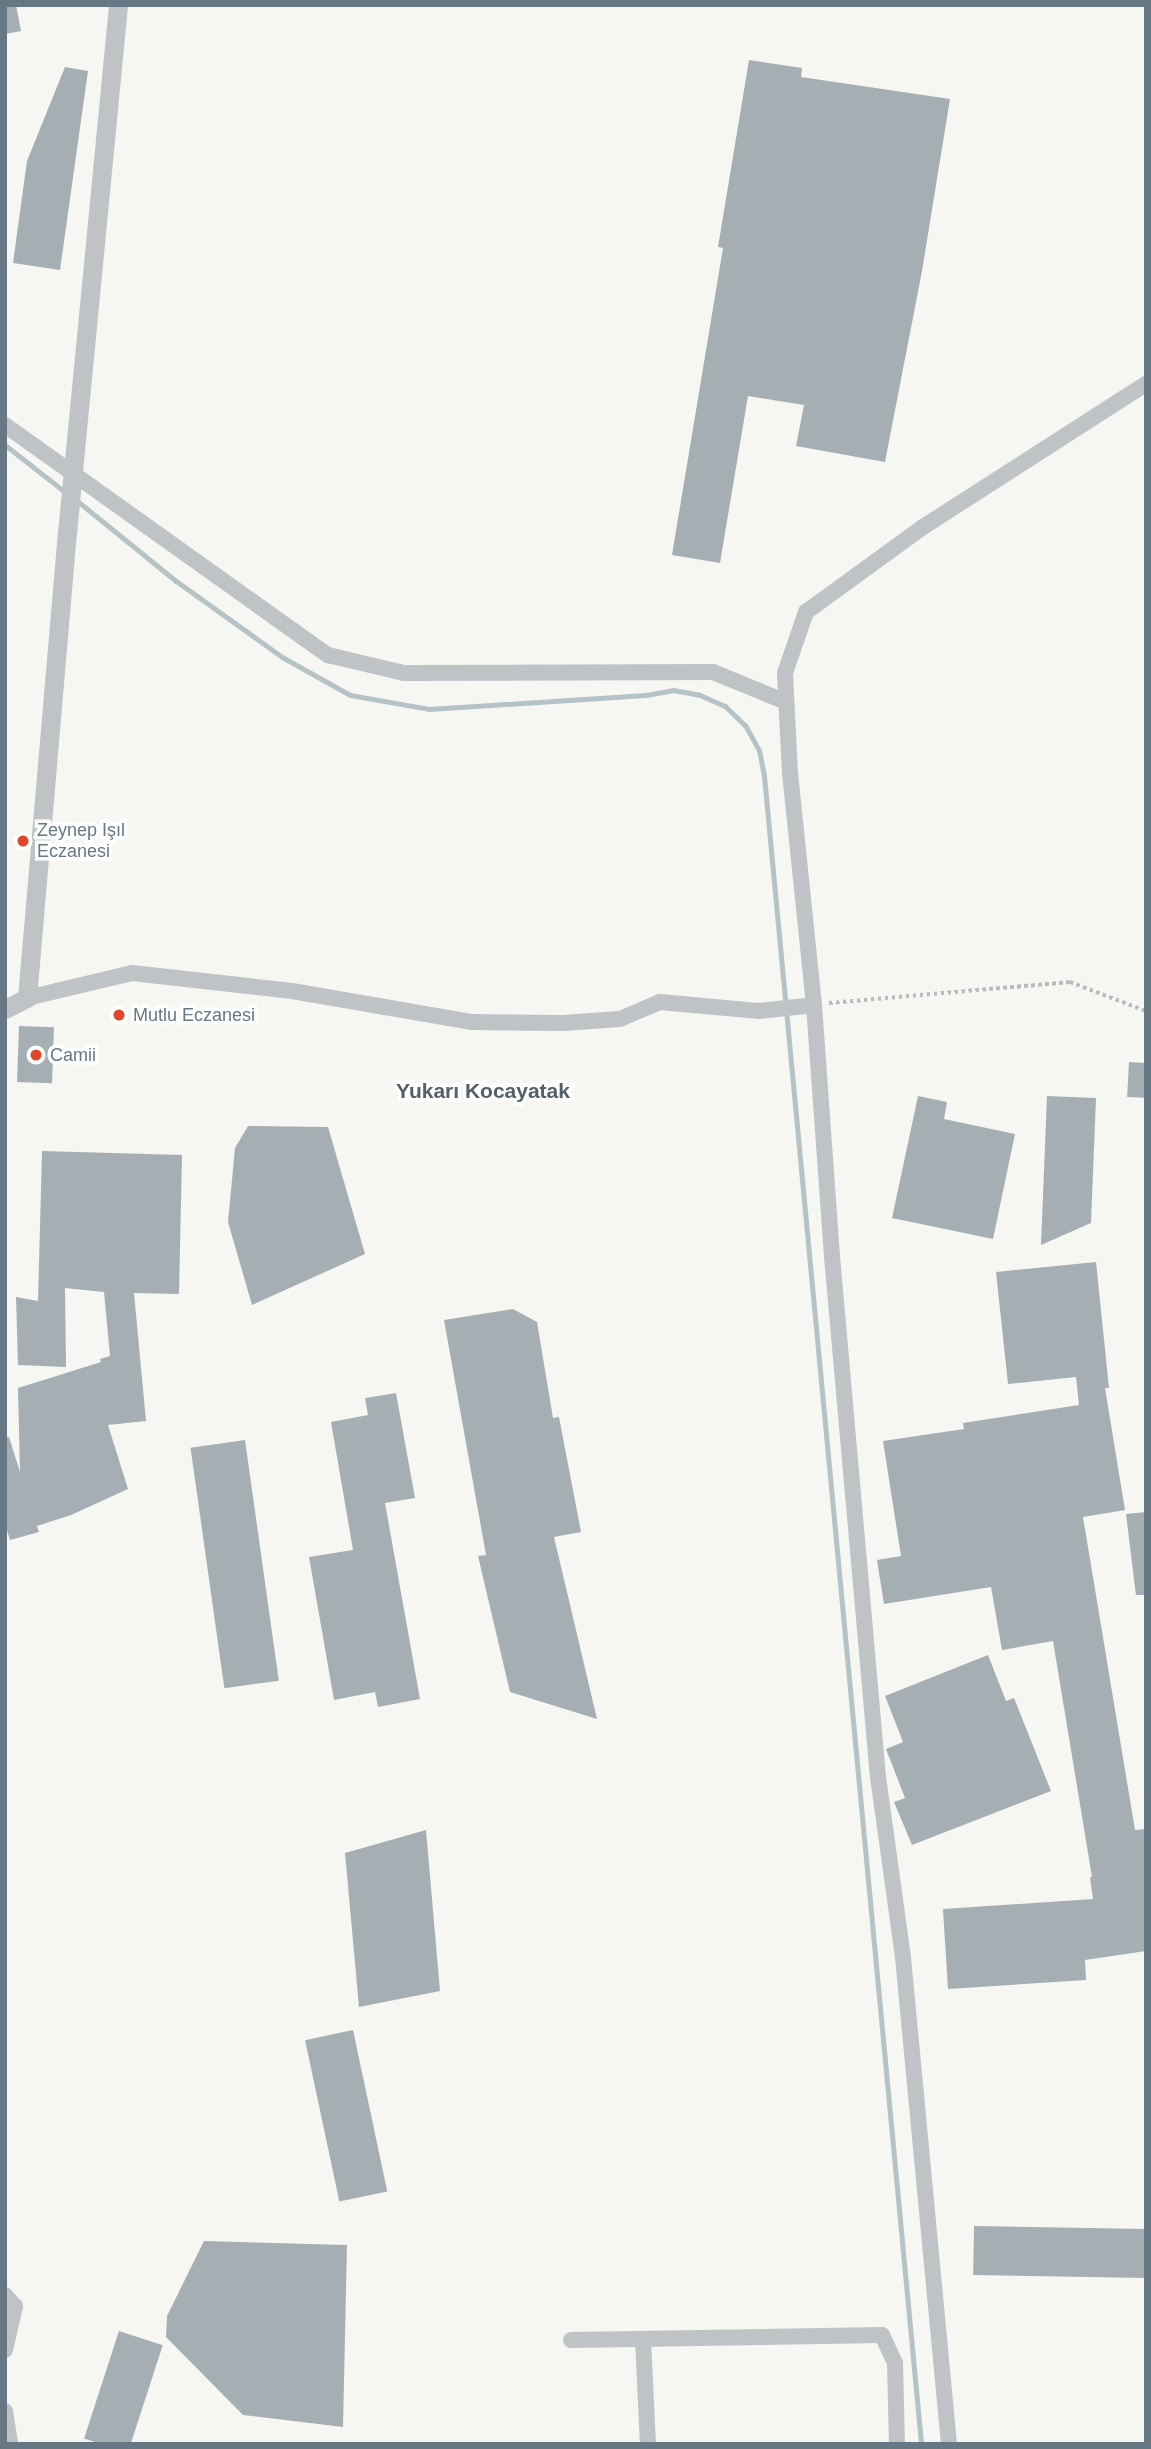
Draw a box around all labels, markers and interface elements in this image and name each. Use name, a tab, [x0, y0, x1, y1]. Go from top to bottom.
place label: Zeynep Işıl Eczanesi	[37, 820, 125, 862]
marker: Zeynep Işıl Eczanesi	[15, 833, 31, 849]
place label: Mutlu Eczanesi	[133, 1004, 255, 1026]
marker: Mutlu Eczanesi	[111, 1007, 127, 1023]
place label: Camii	[50, 1044, 96, 1066]
marker: Camii	[28, 1047, 44, 1063]
district label: Yukarı Kocayatak	[396, 1078, 570, 1104]

